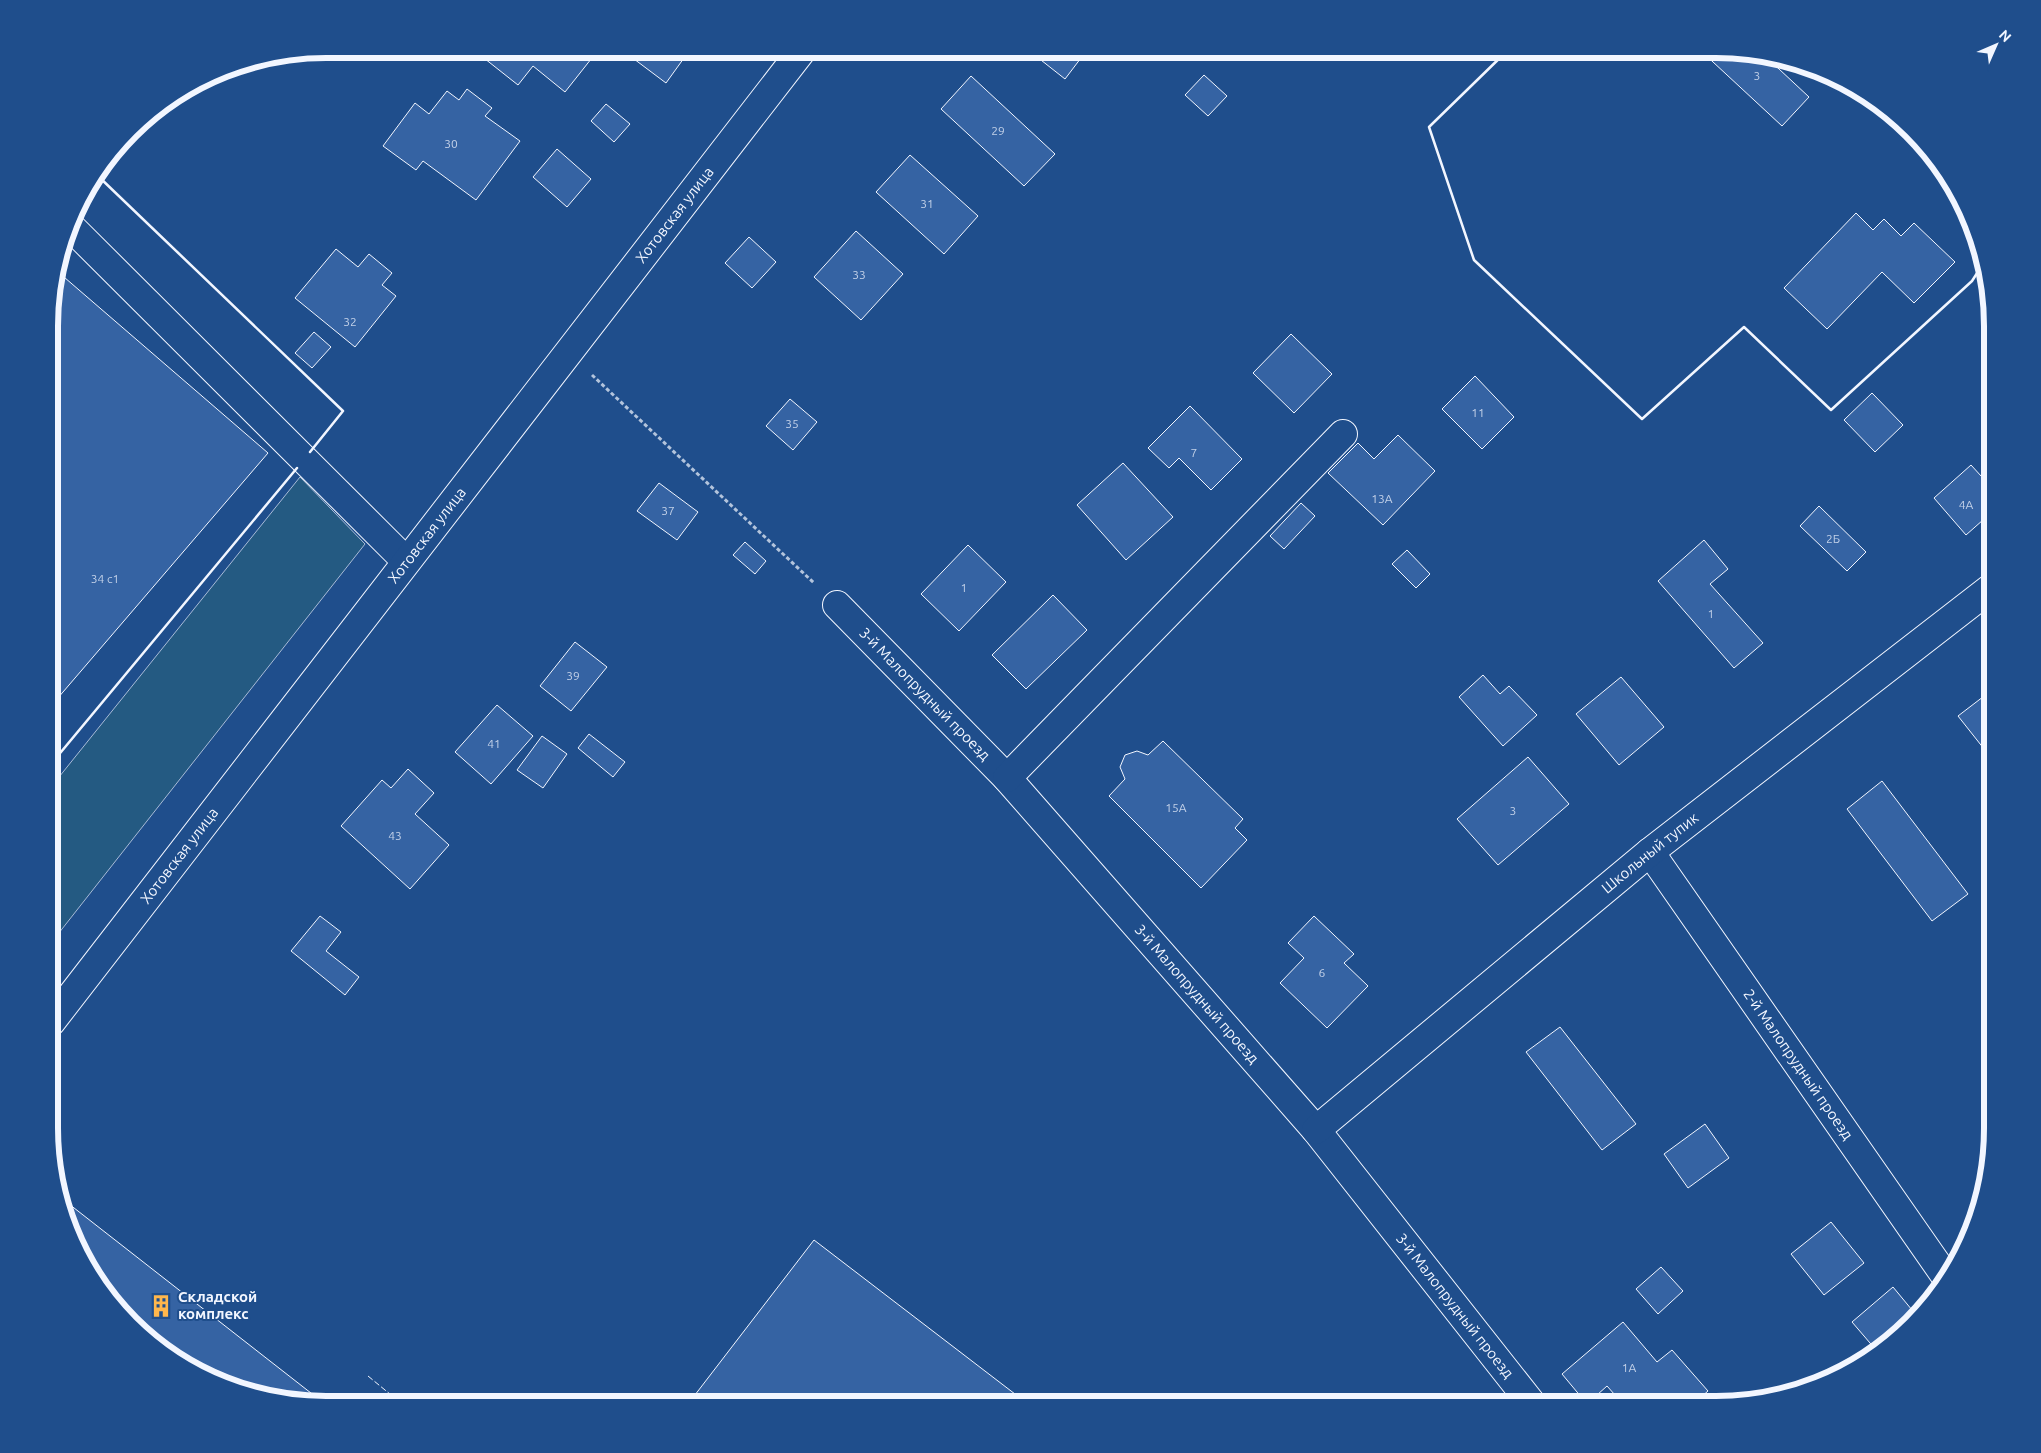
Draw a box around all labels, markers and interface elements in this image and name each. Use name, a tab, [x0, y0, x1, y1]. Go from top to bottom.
north arrow	[1971, 20, 2021, 70]
text: N	[1996, 26, 2015, 45]
house number: 3	[1754, 69, 1760, 82]
house number: 29	[991, 124, 1005, 137]
house number: 30	[444, 137, 458, 150]
street label: Хотовская улица	[632, 163, 717, 266]
house number: 31	[920, 197, 934, 210]
house number: 33	[852, 268, 866, 281]
house number: 32	[343, 315, 357, 328]
house number: 11	[1471, 406, 1485, 419]
house number: 35	[785, 417, 799, 430]
house number: 7	[1191, 446, 1197, 459]
street label: Хотовская улица	[384, 484, 469, 586]
house number: 13А	[1371, 492, 1393, 505]
house number: 4А	[1959, 498, 1973, 511]
house number: 37	[661, 504, 675, 517]
house number: 2Б	[1826, 532, 1840, 545]
house number: 34 с1	[91, 572, 119, 585]
house number: 1	[961, 581, 967, 594]
house number: 1	[1708, 607, 1714, 620]
street label: 3-й Малопрудный проезд	[856, 624, 994, 764]
house number: 39	[566, 669, 580, 682]
house number: 41	[487, 737, 501, 750]
house number: 15А	[1165, 801, 1187, 814]
street label: Хотовская улица	[137, 804, 221, 907]
house number: 3	[1510, 804, 1516, 817]
street label: Школьный тупик	[1598, 809, 1702, 897]
house number: 43	[388, 829, 402, 842]
street label: 3-й Малопрудный проезд	[1131, 921, 1263, 1067]
house number: 6	[1319, 966, 1326, 979]
street label: 2-й Малопрудный проезд	[1740, 986, 1857, 1143]
street label: 3-й Малопрудный проезд	[1393, 1230, 1517, 1382]
place label: Складской комплекс	[178, 1288, 257, 1322]
building icon: Складской комплекс	[148, 1293, 174, 1319]
house number: 1А	[1622, 1361, 1636, 1374]

